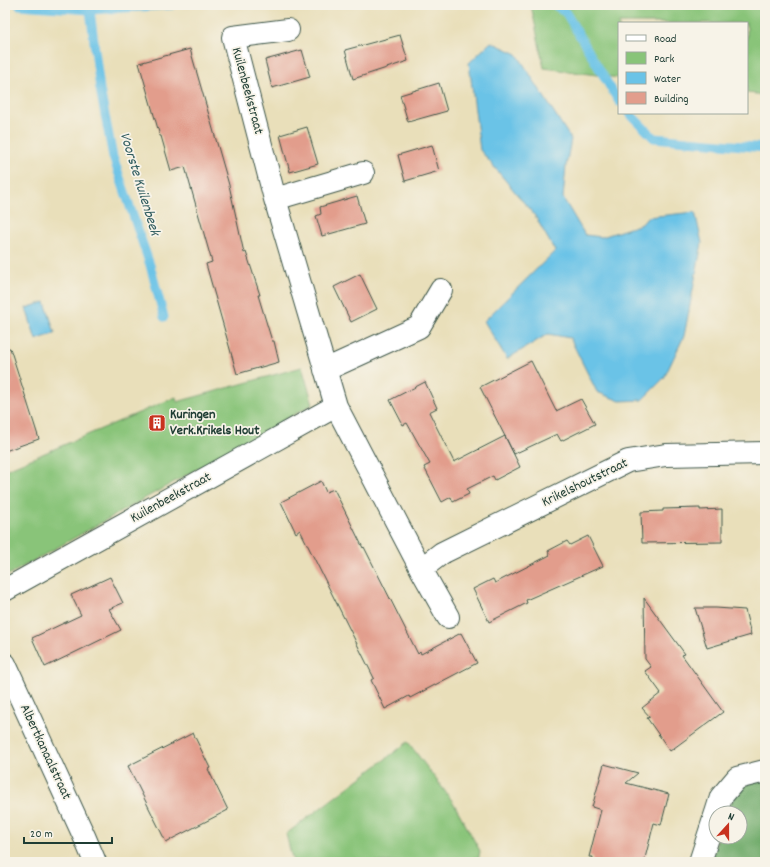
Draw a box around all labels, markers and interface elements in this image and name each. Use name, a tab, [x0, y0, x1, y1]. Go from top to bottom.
legend	[618, 22, 748, 114]
text: Road	[654, 31, 676, 48]
street label: Kuilenbeekstraat	[226, 45, 268, 137]
text: Park	[654, 51, 675, 68]
text: Water	[654, 71, 681, 88]
text: Building	[654, 91, 689, 108]
water label: Voorste Kuilenbeek	[113, 130, 166, 240]
place label: Kuringen Verk.Krikels Hout	[170, 405, 260, 441]
building icon: Kuringen Verk.Krikels Hout	[147, 413, 167, 433]
street label: Krikelshoutstraat	[538, 453, 632, 513]
street label: Kuilenbeekstraat	[127, 468, 215, 528]
street label: Albertkanaalstraat	[14, 701, 76, 803]
north arrow	[708, 805, 748, 845]
text: N	[725, 809, 737, 826]
scale bar	[24, 819, 112, 845]
text: 20 m	[30, 826, 53, 843]

